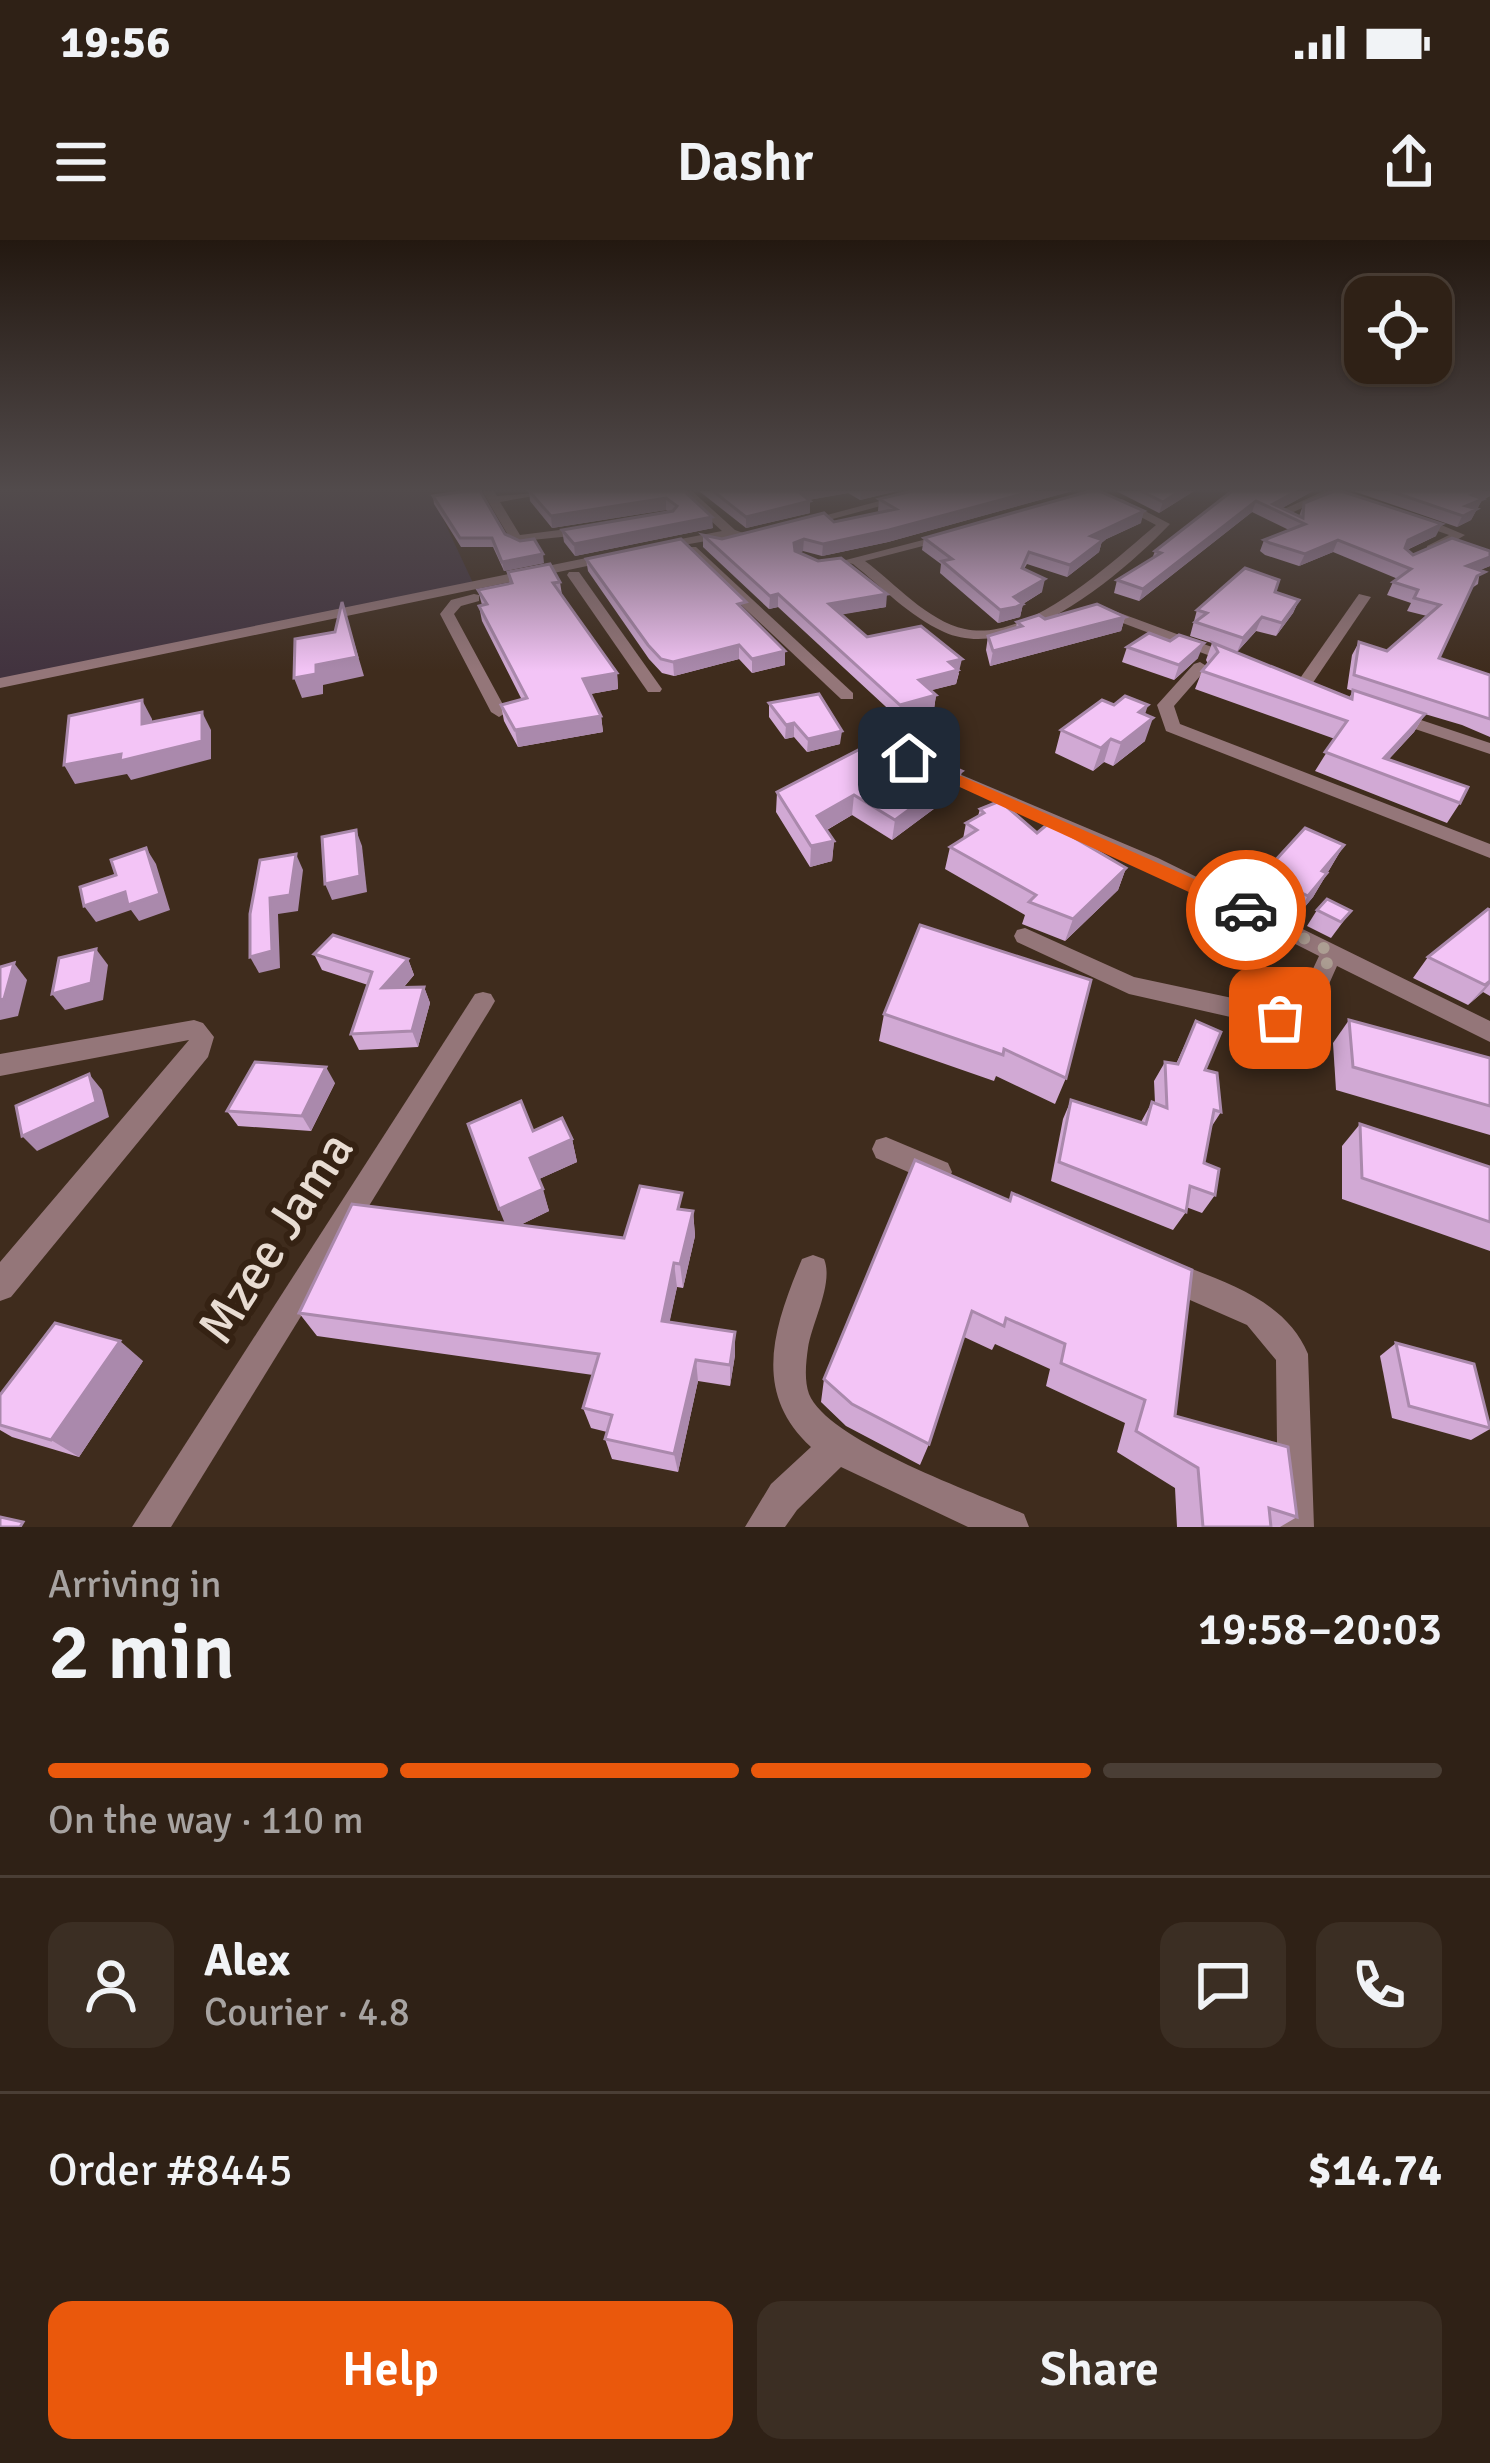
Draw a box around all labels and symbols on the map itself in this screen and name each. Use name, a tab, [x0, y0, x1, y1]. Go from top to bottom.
pin	[858, 707, 960, 809]
courier	[1186, 850, 1306, 970]
pin	[1229, 967, 1331, 1069]
street label: Mzee Jama	[184, 1120, 368, 1356]

